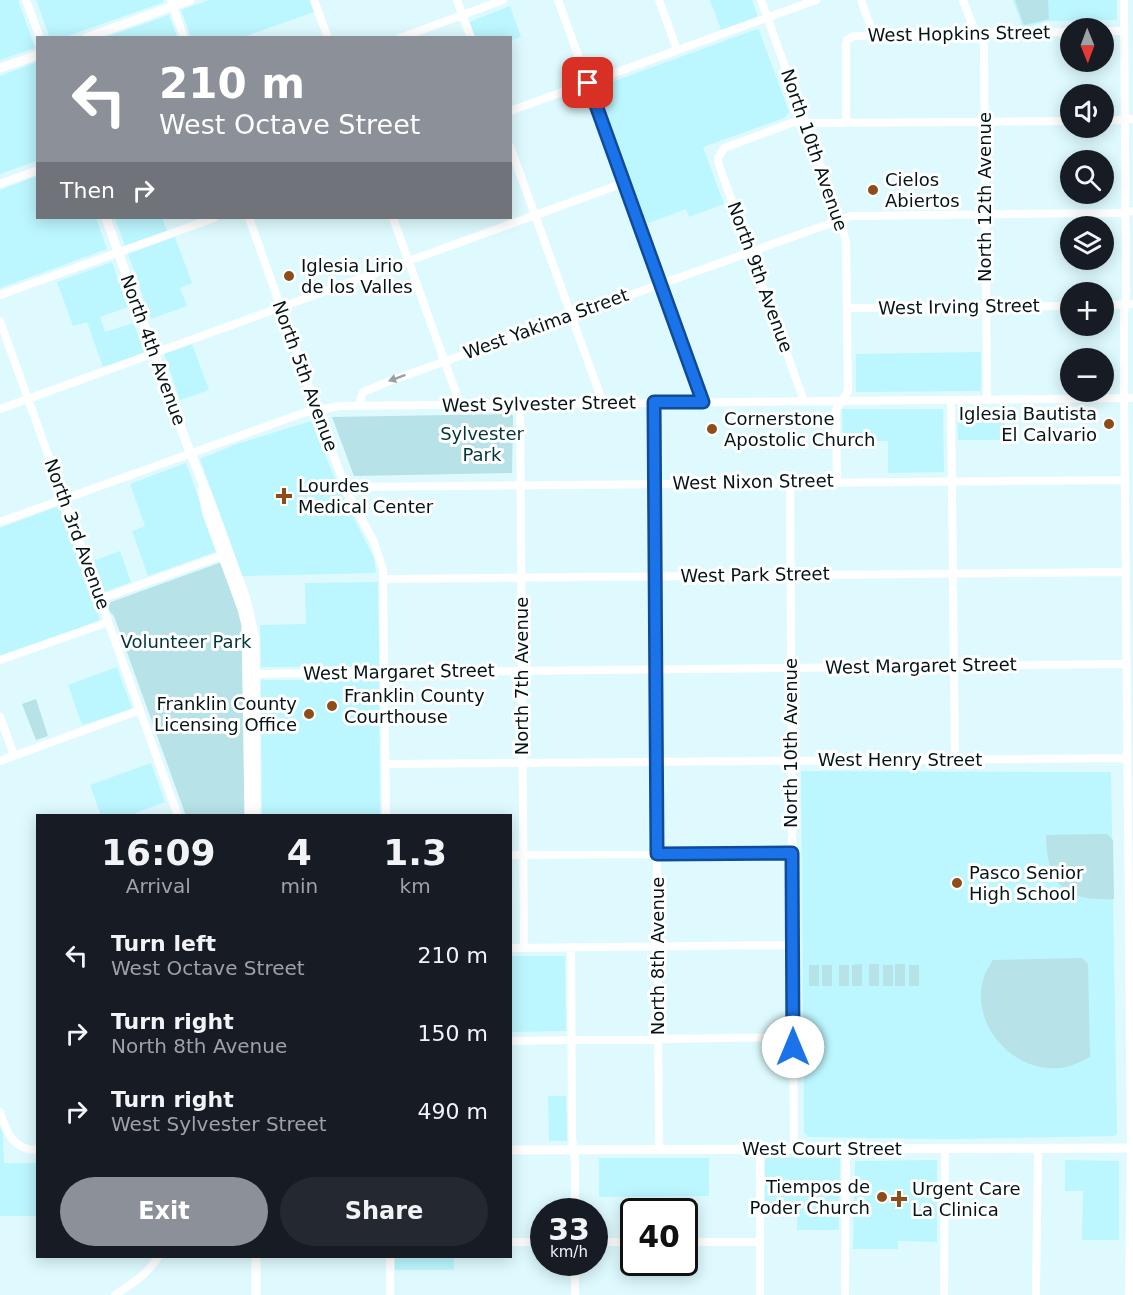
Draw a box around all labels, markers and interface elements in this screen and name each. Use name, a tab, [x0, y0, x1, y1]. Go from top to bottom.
north arrow	[1060, 18, 1114, 72]
map controls	[1060, 18, 1114, 402]
street label: West Hopkins Street	[868, 21, 1050, 46]
pin	[562, 57, 613, 108]
text: 210 m	[159, 59, 305, 108]
icon: left	[60, 60, 138, 138]
icon: arrive	[571, 66, 604, 99]
street label: North 10th Avenue	[777, 66, 852, 234]
button: sound	[1060, 84, 1114, 138]
text: West Octave Street	[159, 109, 420, 140]
street label: North 12th Avenue	[974, 112, 995, 282]
button: search	[1060, 150, 1114, 204]
place label: Cielos Abiertos	[885, 169, 960, 211]
icon: right	[127, 174, 160, 207]
text: Then	[60, 178, 115, 203]
marker: Cielos Abiertos	[866, 183, 880, 197]
street label: North 9th Avenue	[723, 199, 797, 355]
button: layers	[1060, 216, 1114, 270]
place label: Iglesia Lirio de los Valles	[301, 255, 413, 297]
marker: Iglesia Lirio de los Valles	[282, 269, 296, 283]
street label: North 4th Avenue	[116, 272, 190, 428]
button: +	[1060, 282, 1114, 336]
street label: West Yakima Street	[461, 284, 631, 363]
street label: West Irving Street	[878, 295, 1040, 318]
street label: North 5th Avenue	[268, 298, 342, 454]
button: −	[1060, 348, 1114, 402]
one-way arrow	[388, 374, 406, 384]
street label: West Sylvester Street	[442, 391, 636, 416]
place label: Iglesia Bautista El Calvario	[959, 403, 1097, 445]
place label: Cornerstone Apostolic Church	[724, 408, 876, 450]
marker: Iglesia Bautista El Calvario	[1102, 417, 1116, 431]
marker: Cornerstone Apostolic Church	[705, 422, 719, 436]
park label: Sylvester Park	[440, 423, 524, 465]
street label: North 3rd Avenue	[40, 456, 114, 612]
street label: West Nixon Street	[672, 470, 834, 493]
place label: Lourdes Medical Center	[298, 475, 434, 517]
marker: Lourdes Medical Center	[275, 487, 293, 505]
street label: West Park Street	[680, 563, 830, 586]
street label: North 7th Avenue	[511, 597, 532, 755]
park label: Volunteer Park	[121, 631, 252, 652]
street label: West Margaret Street	[825, 653, 1017, 678]
street label: North 10th Avenue	[780, 658, 801, 828]
street label: West Margaret Street	[303, 659, 495, 684]
place label: Franklin County Courthouse	[344, 685, 485, 727]
place label: Franklin County Licensing Office	[154, 693, 297, 735]
marker: Franklin County Courthouse	[325, 699, 339, 713]
marker: Franklin County Licensing Office	[302, 707, 316, 721]
street label: West Henry Street	[818, 749, 982, 770]
text: 16:09	[101, 832, 216, 873]
text: 4	[287, 832, 312, 873]
text: 1.3	[383, 832, 447, 873]
place label: Pasco Senior High School	[969, 862, 1084, 904]
text: Arrival	[126, 874, 191, 898]
text: min	[281, 874, 318, 898]
text: km	[400, 874, 431, 898]
marker: Pasco Senior High School	[950, 876, 964, 890]
street label: North 8th Avenue	[647, 877, 668, 1035]
text: Turn left	[111, 931, 216, 956]
icon: left	[60, 939, 93, 972]
text: 210 m	[418, 943, 488, 968]
text: West Octave Street	[111, 956, 305, 980]
text: Turn right	[111, 1009, 234, 1034]
position arrow	[761, 1015, 825, 1079]
icon: right	[60, 1017, 93, 1050]
text: 150 m	[418, 1021, 488, 1046]
text: North 8th Avenue	[111, 1034, 287, 1058]
text: Turn right	[111, 1087, 234, 1112]
icon: right	[60, 1095, 93, 1128]
text: 490 m	[418, 1099, 488, 1124]
text: West Sylvester Street	[111, 1112, 327, 1136]
street label: West Court Street	[742, 1138, 902, 1159]
place label: Tiempos de Poder Church	[749, 1176, 870, 1218]
button: Exit	[60, 1177, 268, 1246]
button: Share	[280, 1177, 488, 1246]
place label: Urgent Care La Clinica	[912, 1178, 1021, 1220]
marker: Tiempos de Poder Church	[875, 1190, 889, 1204]
marker: Urgent Care La Clinica	[890, 1190, 908, 1208]
speed limit sign: 40	[620, 1198, 698, 1276]
text: 33	[548, 1212, 590, 1247]
text: km/h	[550, 1243, 588, 1261]

